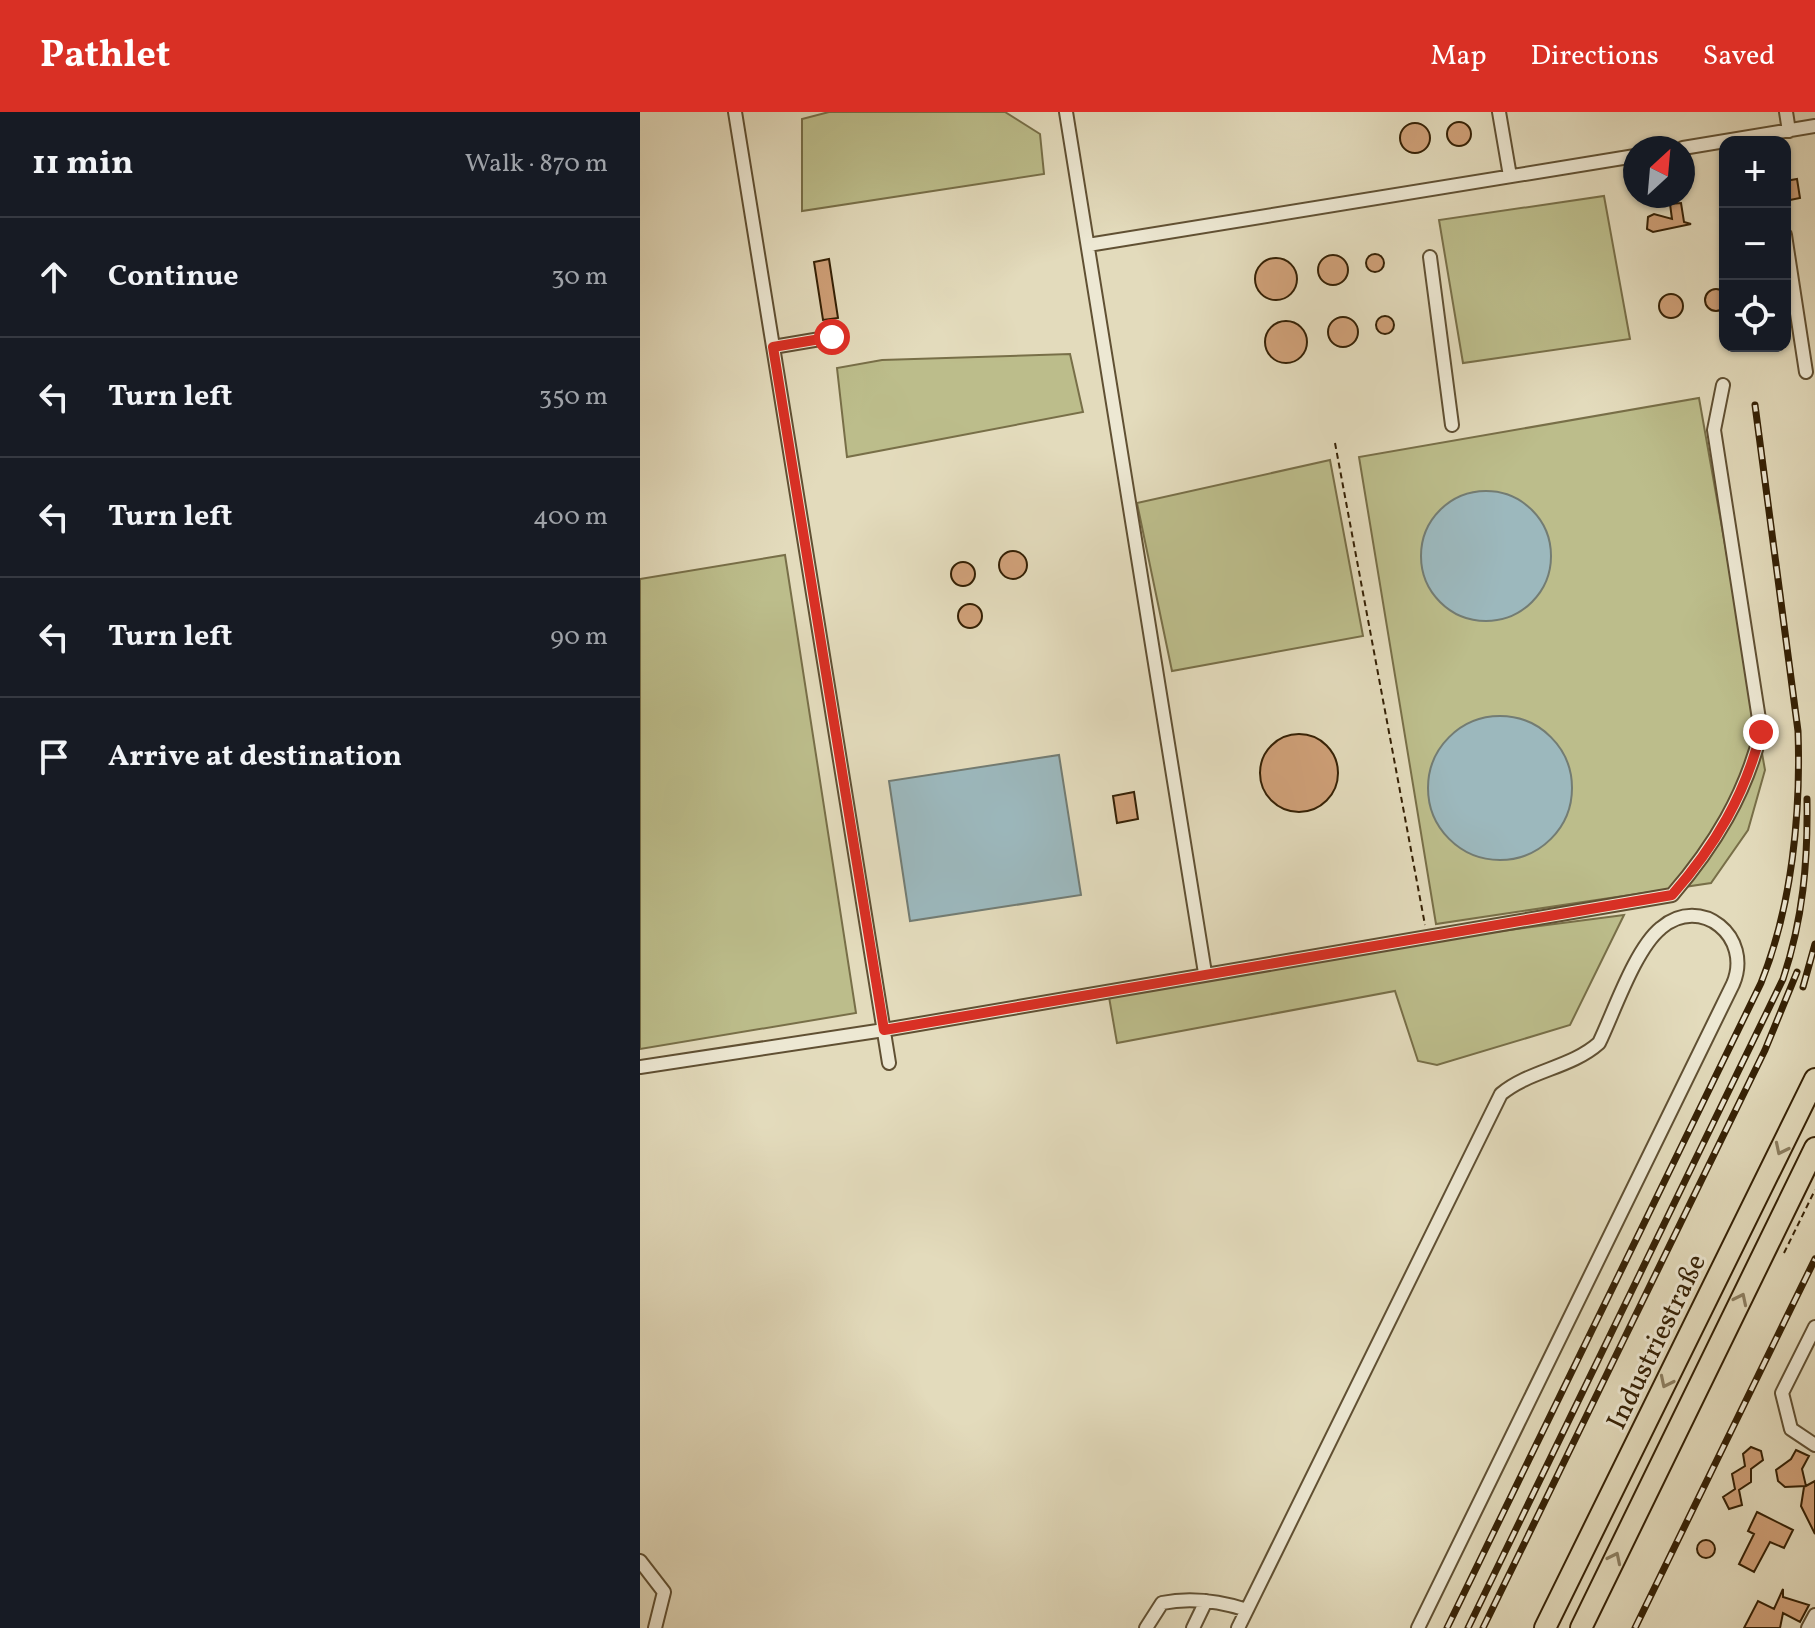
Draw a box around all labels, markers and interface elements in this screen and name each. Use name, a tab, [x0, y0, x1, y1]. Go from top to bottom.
text: Pathlet	[40, 30, 170, 83]
text: Map	[1431, 37, 1487, 76]
text: Directions	[1531, 37, 1659, 76]
text: Saved	[1703, 37, 1775, 76]
north arrow	[1623, 136, 1695, 208]
map controls	[1719, 136, 1791, 352]
button: +	[1719, 136, 1791, 208]
text: 11 min	[32, 141, 133, 188]
text: Walk · 870 m	[465, 146, 608, 182]
button: −	[1719, 208, 1791, 280]
icon: ahead	[32, 255, 76, 299]
text: Continue	[108, 256, 239, 298]
text: 30 m	[551, 259, 608, 295]
button: locate	[1719, 280, 1791, 352]
route start	[814, 319, 850, 355]
icon: left	[32, 375, 76, 419]
text: Turn left	[108, 376, 232, 418]
text: 350 m	[539, 379, 608, 415]
icon: left	[32, 495, 76, 539]
text: Turn left	[108, 496, 232, 538]
text: 400 m	[533, 499, 608, 535]
icon: left	[32, 615, 76, 659]
text: Turn left	[108, 616, 232, 658]
text: 90 m	[550, 619, 608, 655]
route end	[1743, 714, 1779, 750]
icon: arrive	[32, 735, 76, 779]
text: Arrive at destination	[108, 736, 402, 778]
one-way arrow	[1775, 1140, 1790, 1155]
street label: Industriestraße	[1598, 1248, 1717, 1436]
one-way arrow	[1731, 1293, 1747, 1307]
one-way arrow	[1660, 1374, 1676, 1389]
one-way arrow	[1605, 1551, 1621, 1566]

